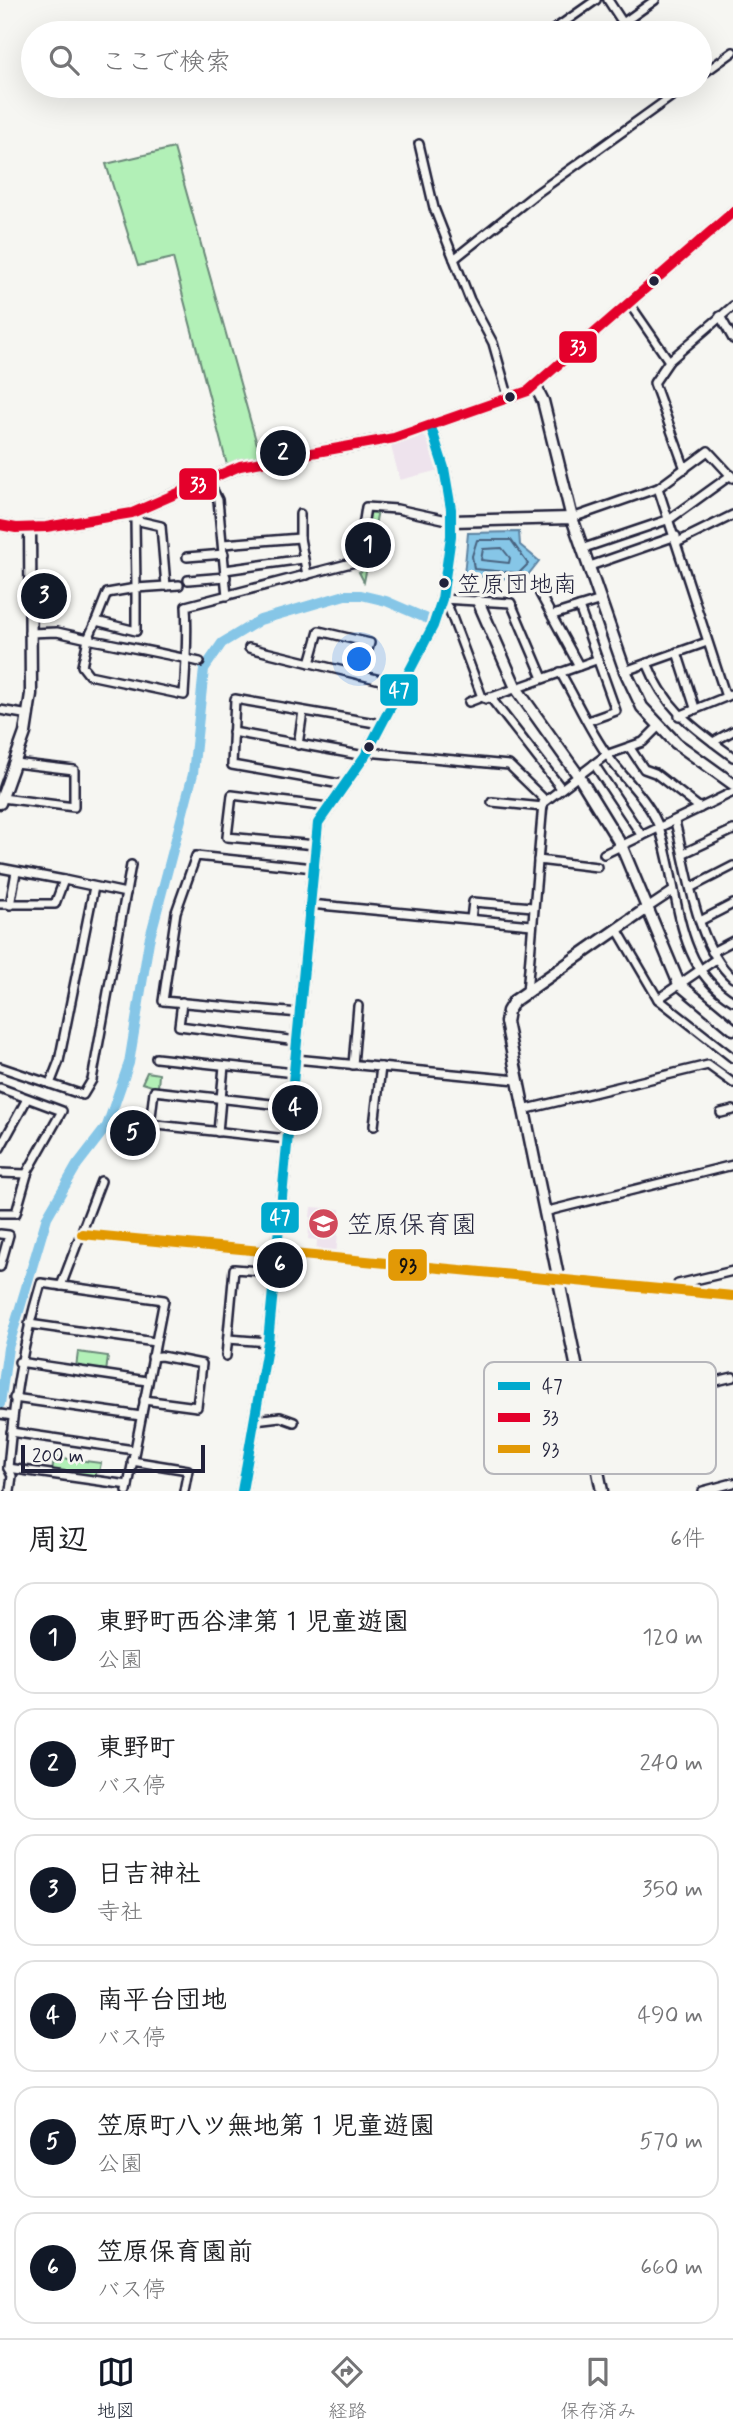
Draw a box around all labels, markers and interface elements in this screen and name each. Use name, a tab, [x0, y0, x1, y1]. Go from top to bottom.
search box	[21, 21, 712, 98]
icon: search	[45, 41, 83, 79]
text: ここで検索	[101, 46, 231, 80]
unlabelled marker	[647, 274, 661, 288]
line badge: 33	[558, 330, 598, 364]
text: 33	[570, 336, 586, 361]
unlabelled marker	[503, 390, 517, 404]
pin: 2	[260, 427, 306, 479]
line badge: 33	[178, 467, 218, 501]
text: 33	[190, 473, 206, 498]
pin: 1	[345, 519, 391, 571]
pin: 3	[21, 570, 67, 622]
place label: 笠原団地南	[457, 570, 577, 601]
marker: 笠原団地南	[437, 576, 451, 590]
your location	[342, 642, 376, 676]
line badge: 47	[379, 673, 419, 707]
text: 47	[389, 679, 410, 704]
unlabelled marker	[362, 740, 376, 754]
pin: 4	[272, 1082, 318, 1134]
pin: 5	[110, 1107, 156, 1159]
line badge: 47	[260, 1201, 300, 1234]
text: 47	[270, 1206, 291, 1231]
school or university icon: 笠原保育園	[307, 1207, 341, 1241]
place label: 笠原保育園	[347, 1209, 477, 1243]
pin: 6	[257, 1239, 303, 1291]
line badge: 93	[387, 1248, 428, 1282]
text: 93	[399, 1254, 417, 1279]
legend	[484, 1362, 716, 1474]
text: 47	[542, 1375, 563, 1400]
text: 33	[542, 1406, 559, 1431]
text: 93	[542, 1438, 559, 1463]
scale bar	[21, 1442, 205, 1474]
text: 200 m	[32, 1444, 84, 1469]
text: 周辺	[28, 1521, 88, 1560]
text: 6件	[670, 1525, 705, 1555]
text: 東野町西谷津第１児童遊園	[97, 1606, 409, 1640]
text: 1	[48, 1623, 58, 1653]
text: 120 m	[642, 1623, 703, 1653]
text: 公園	[97, 1646, 143, 1676]
text: 東野町	[97, 1732, 175, 1766]
text: 2	[47, 1749, 59, 1779]
text: 240 m	[639, 1749, 703, 1779]
text: バス停	[97, 1772, 166, 1802]
text: 日吉神社	[97, 1858, 201, 1892]
text: 3	[48, 1875, 58, 1905]
text: 350 m	[642, 1875, 703, 1905]
text: 寺社	[97, 1898, 143, 1928]
text: 南平台団地	[97, 1984, 227, 2018]
text: 4	[46, 2001, 60, 2031]
text: 490 m	[638, 2001, 703, 2031]
text: バス停	[97, 2024, 166, 2054]
text: 笠原町八ツ無地第１児童遊園	[97, 2110, 435, 2144]
text: 5	[46, 2127, 60, 2157]
text: 570 m	[639, 2127, 703, 2157]
text: 公園	[97, 2150, 143, 2180]
text: 笠原保育園前	[97, 2236, 253, 2270]
text: 6	[47, 2253, 59, 2283]
text: 660 m	[640, 2253, 703, 2283]
text: バス停	[97, 2276, 166, 2306]
tab: 地図	[97, 2353, 135, 2424]
tab: 経路	[328, 2353, 366, 2424]
tab: 保存済み	[560, 2353, 636, 2424]

